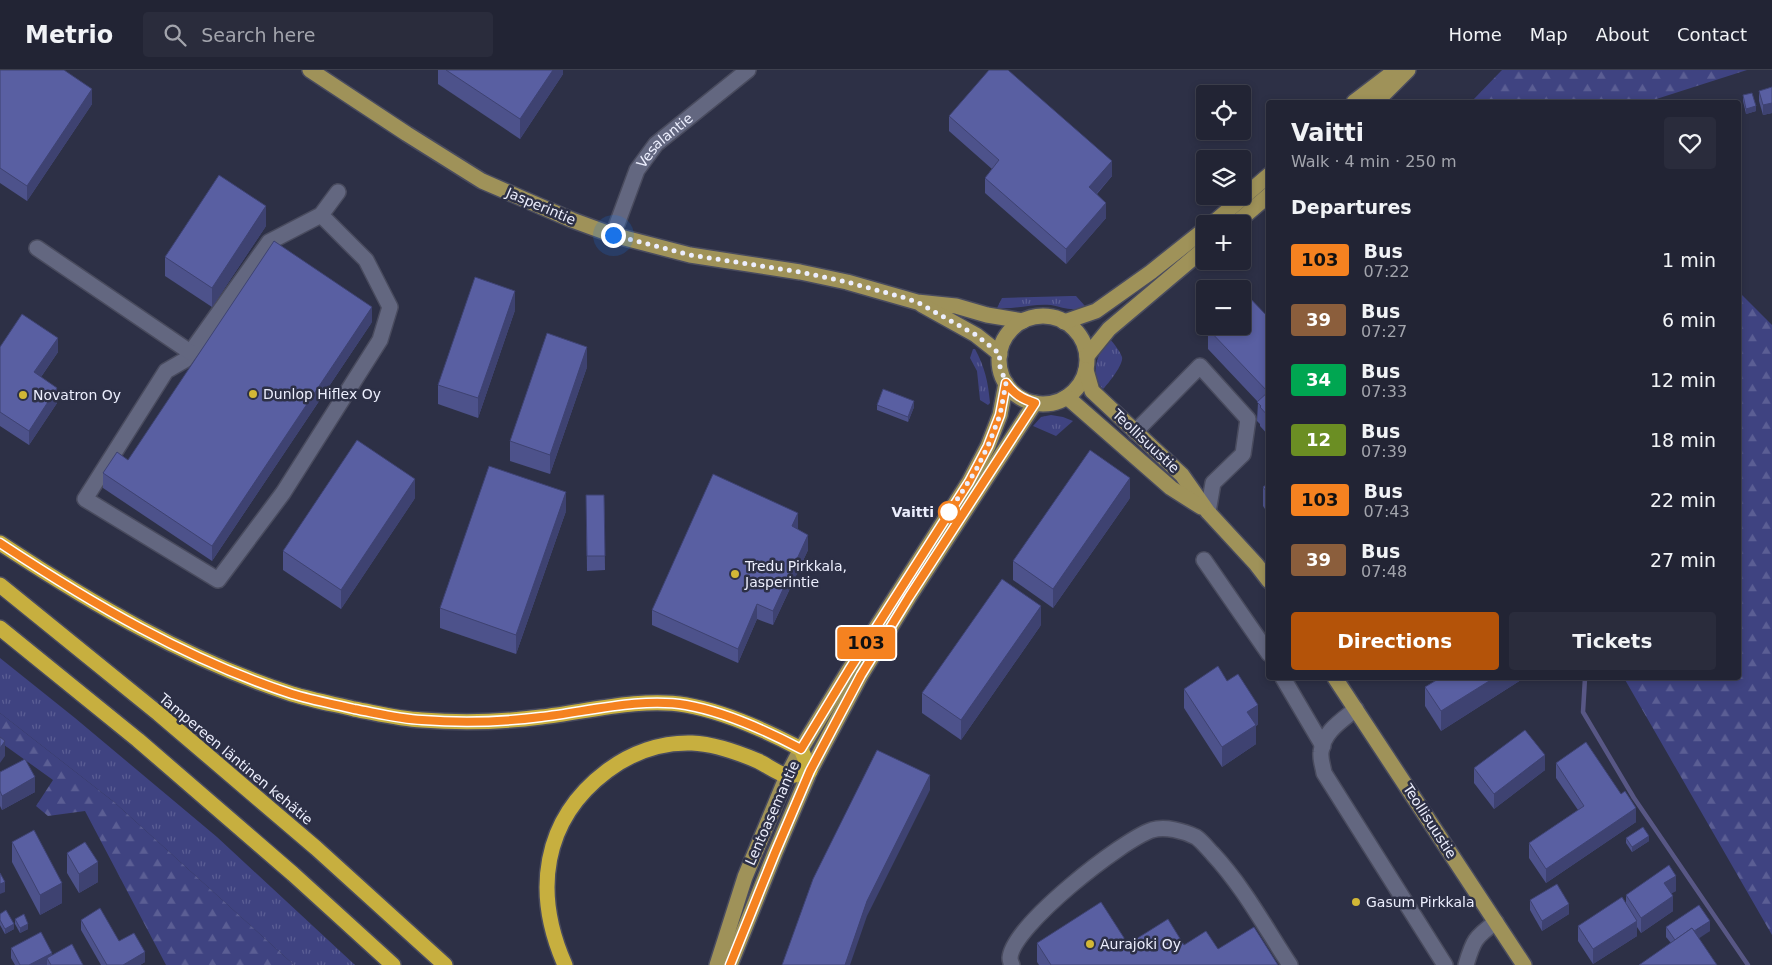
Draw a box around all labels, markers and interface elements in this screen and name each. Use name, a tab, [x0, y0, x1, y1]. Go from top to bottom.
search box	[143, 12, 493, 57]
text: Metrio	[25, 21, 113, 49]
icon: search	[161, 21, 189, 49]
text: Search here	[201, 24, 315, 46]
text: Home	[1449, 24, 1502, 45]
text: Map	[1530, 24, 1568, 45]
text: About	[1596, 24, 1649, 45]
text: Contact	[1677, 24, 1747, 45]
map controls	[1196, 85, 1251, 335]
button: locate	[1196, 85, 1251, 140]
street label: Vesalantie	[633, 110, 696, 171]
button: heart	[1664, 117, 1716, 169]
text: Vaitti	[1291, 119, 1364, 147]
button: layers	[1196, 150, 1251, 205]
text: Walk · 4 min · 250 m	[1291, 152, 1456, 171]
street label: Jasperintie	[503, 184, 578, 228]
text: Departures	[1291, 196, 1412, 218]
button: +	[1196, 215, 1251, 270]
your location	[601, 223, 626, 248]
text: Bus	[1364, 240, 1403, 262]
text: 103	[1301, 249, 1339, 270]
text: 1 min	[1662, 249, 1716, 271]
text: 07:22	[1364, 262, 1410, 281]
button: −	[1196, 280, 1251, 335]
text: Bus	[1361, 300, 1400, 322]
text: 39	[1306, 309, 1331, 330]
text: 6 min	[1662, 309, 1716, 331]
text: 07:27	[1361, 322, 1407, 341]
text: Bus	[1361, 360, 1400, 382]
text: 34	[1306, 369, 1331, 390]
text: 12 min	[1650, 369, 1716, 391]
text: 07:33	[1361, 382, 1407, 401]
place label: Dunlop Hiflex Oy	[263, 386, 381, 402]
place label: Novatron Oy	[33, 387, 121, 403]
marker: Dunlop Hiflex Oy	[247, 388, 259, 400]
marker: Novatron Oy	[17, 389, 29, 401]
street label: Teollisuustie	[1109, 405, 1183, 476]
text: Bus	[1361, 420, 1400, 442]
text: 12	[1306, 429, 1331, 450]
text: 18 min	[1650, 429, 1716, 451]
text: 07:39	[1361, 442, 1407, 461]
text: Bus	[1364, 480, 1403, 502]
text: 103	[1301, 489, 1339, 510]
text: 22 min	[1650, 489, 1716, 511]
marker: Vaitti	[938, 501, 960, 523]
text: 07:43	[1364, 502, 1410, 521]
place label: Vaitti	[892, 504, 934, 520]
text: Bus	[1361, 540, 1400, 562]
text: 39	[1306, 549, 1331, 570]
text: 27 min	[1650, 549, 1716, 571]
place label: Tredu Pirkkala, Jasperintie	[744, 558, 847, 590]
text: 07:48	[1361, 562, 1407, 581]
marker: Tredu Pirkkala, Jasperintie	[729, 568, 741, 580]
button: Directions	[1291, 612, 1499, 670]
button: Tickets	[1509, 612, 1716, 670]
line badge: 103	[837, 627, 895, 659]
text: 103	[847, 632, 885, 653]
street label: Tampereen läntinen kehätie	[155, 690, 316, 828]
street label: Lentoasemantie	[742, 758, 802, 868]
street label: Teollisuustie	[1400, 780, 1460, 861]
place label: Gasum Pirkkala	[1366, 894, 1474, 910]
marker: Gasum Pirkkala	[1350, 896, 1362, 908]
place label: Aurajoki Oy	[1100, 936, 1181, 952]
marker: Aurajoki Oy	[1084, 938, 1096, 950]

